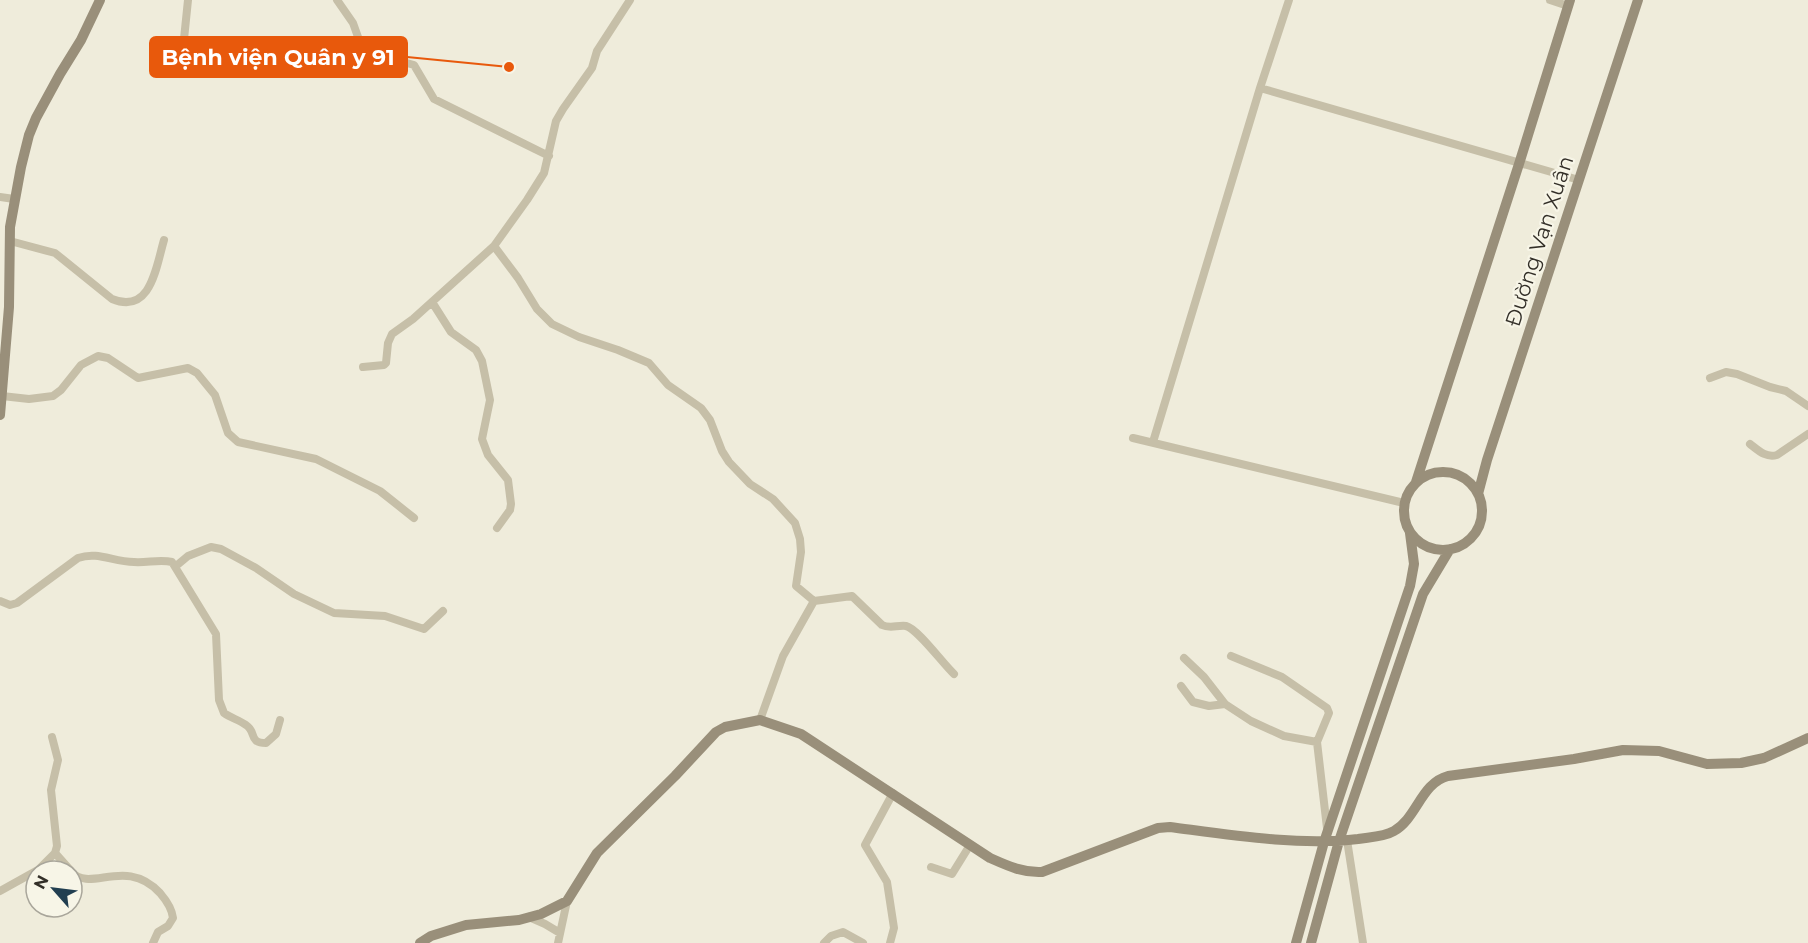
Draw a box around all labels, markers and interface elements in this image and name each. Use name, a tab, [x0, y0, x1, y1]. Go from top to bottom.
callout: Bệnh viện Quân y 91	[150, 37, 407, 77]
text: Bệnh viện Quân y 91	[161, 44, 395, 71]
street label: Đường Vạn Xuân	[1500, 152, 1578, 330]
north arrow	[24, 859, 84, 919]
text: N	[30, 872, 53, 892]

